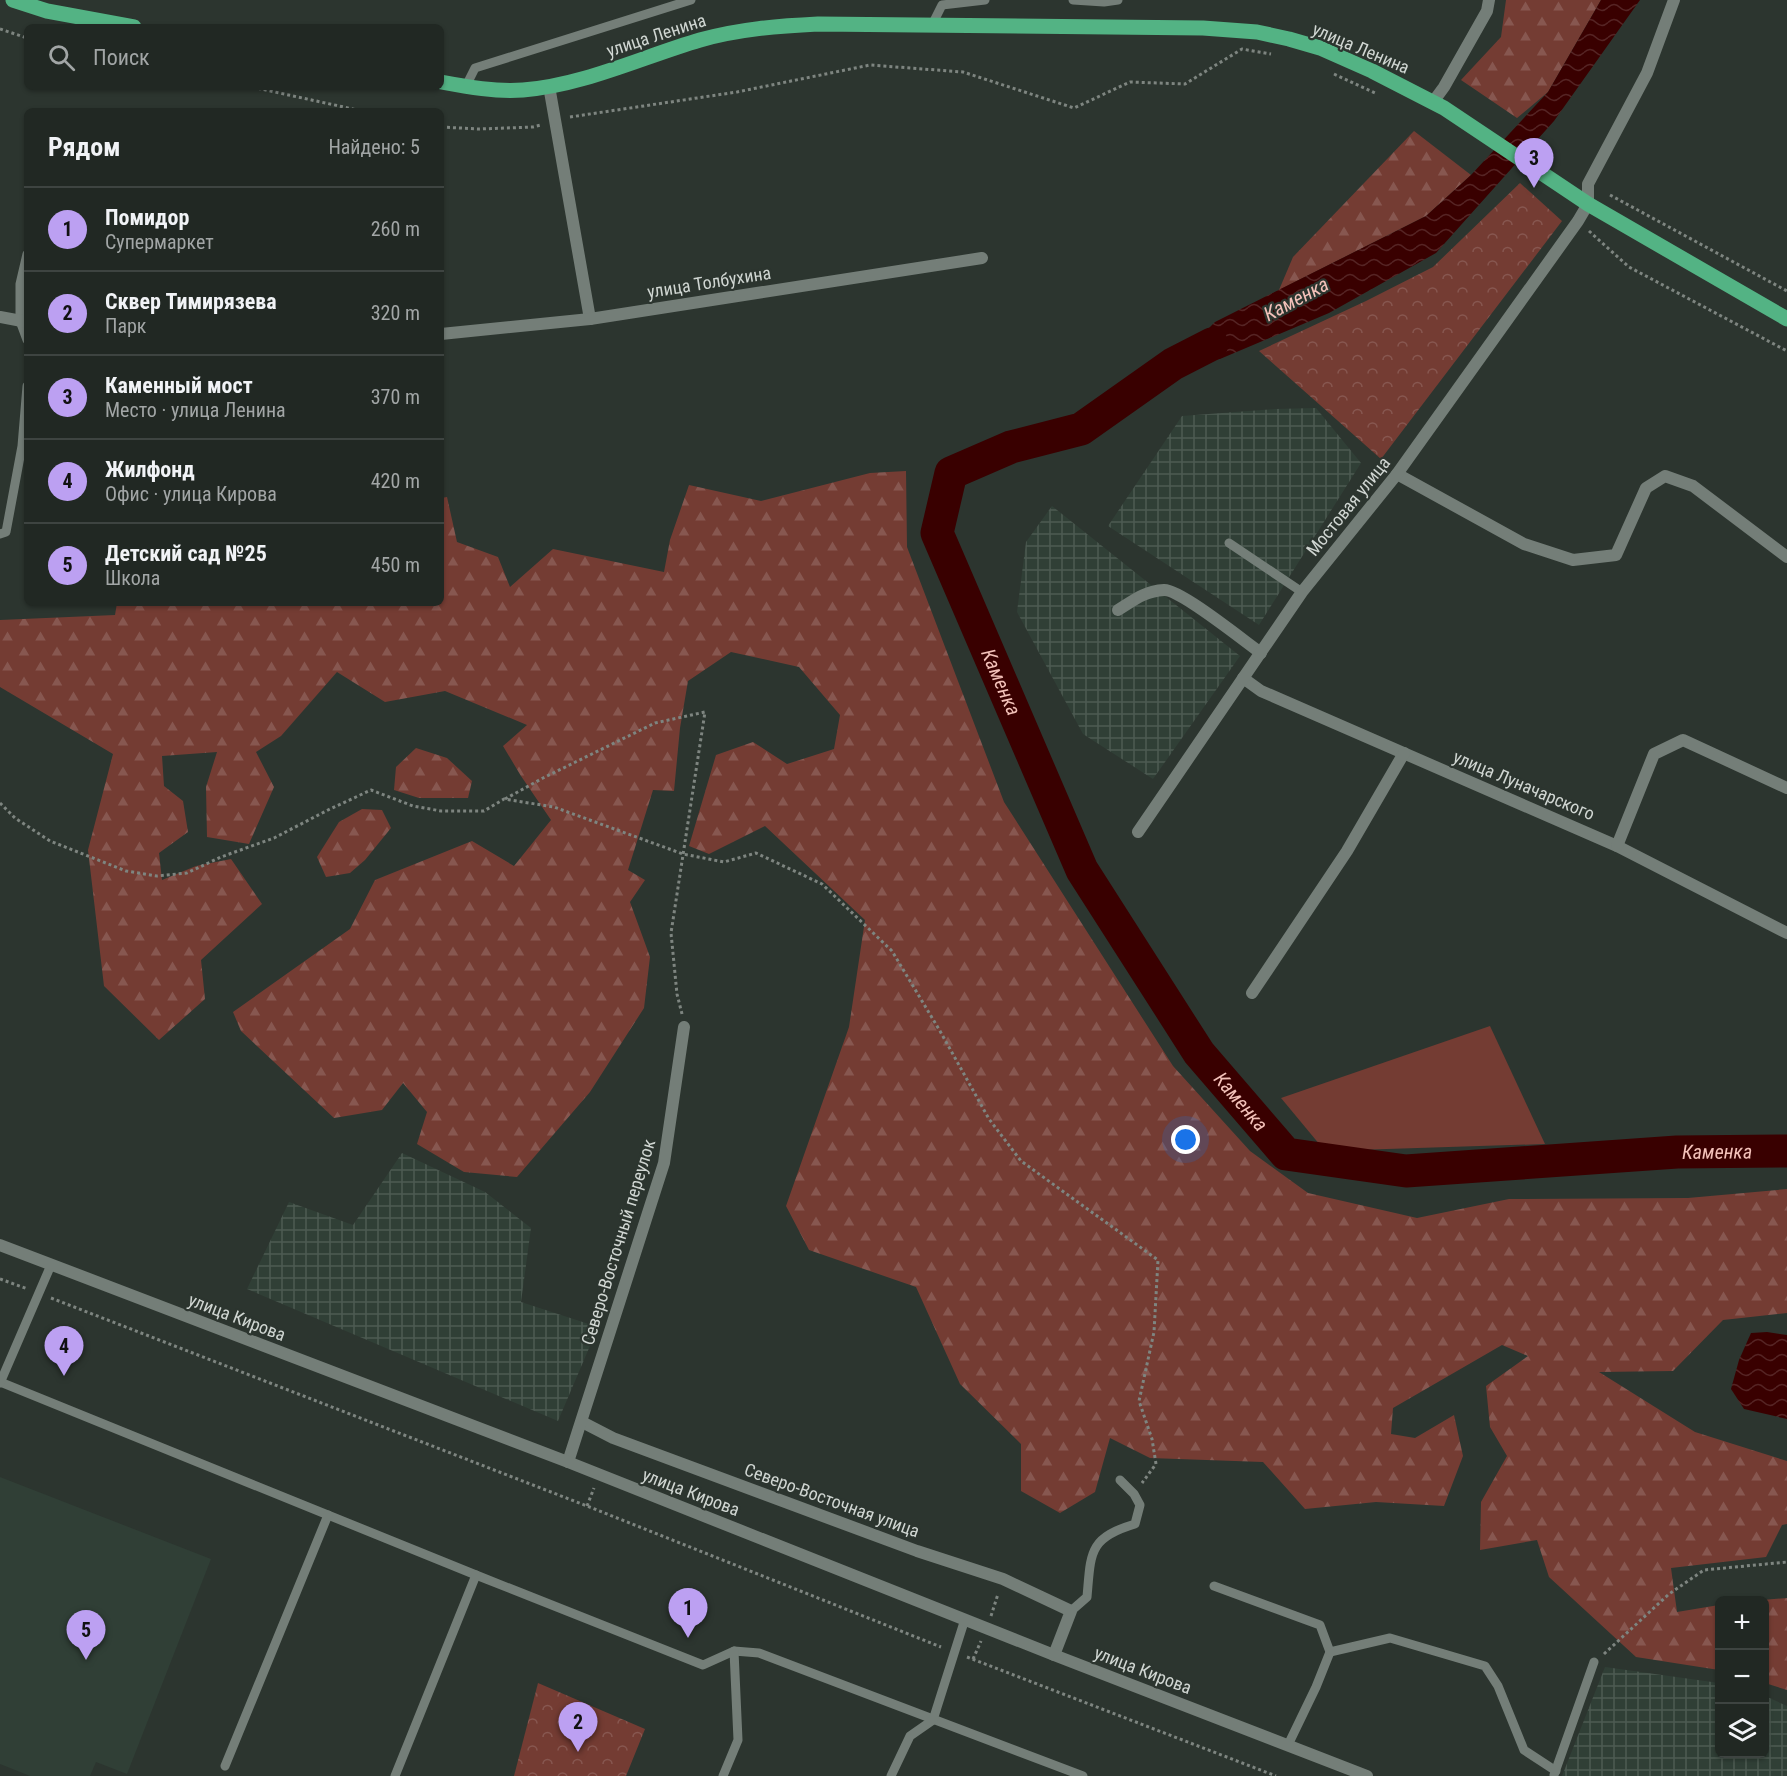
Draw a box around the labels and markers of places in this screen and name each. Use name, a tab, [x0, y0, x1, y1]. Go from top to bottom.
pin: 3	[1514, 138, 1553, 188]
pin: 4	[44, 1326, 84, 1376]
pin: 1	[668, 1588, 708, 1638]
pin: 5	[66, 1610, 106, 1660]
pin: 2	[558, 1702, 598, 1752]

